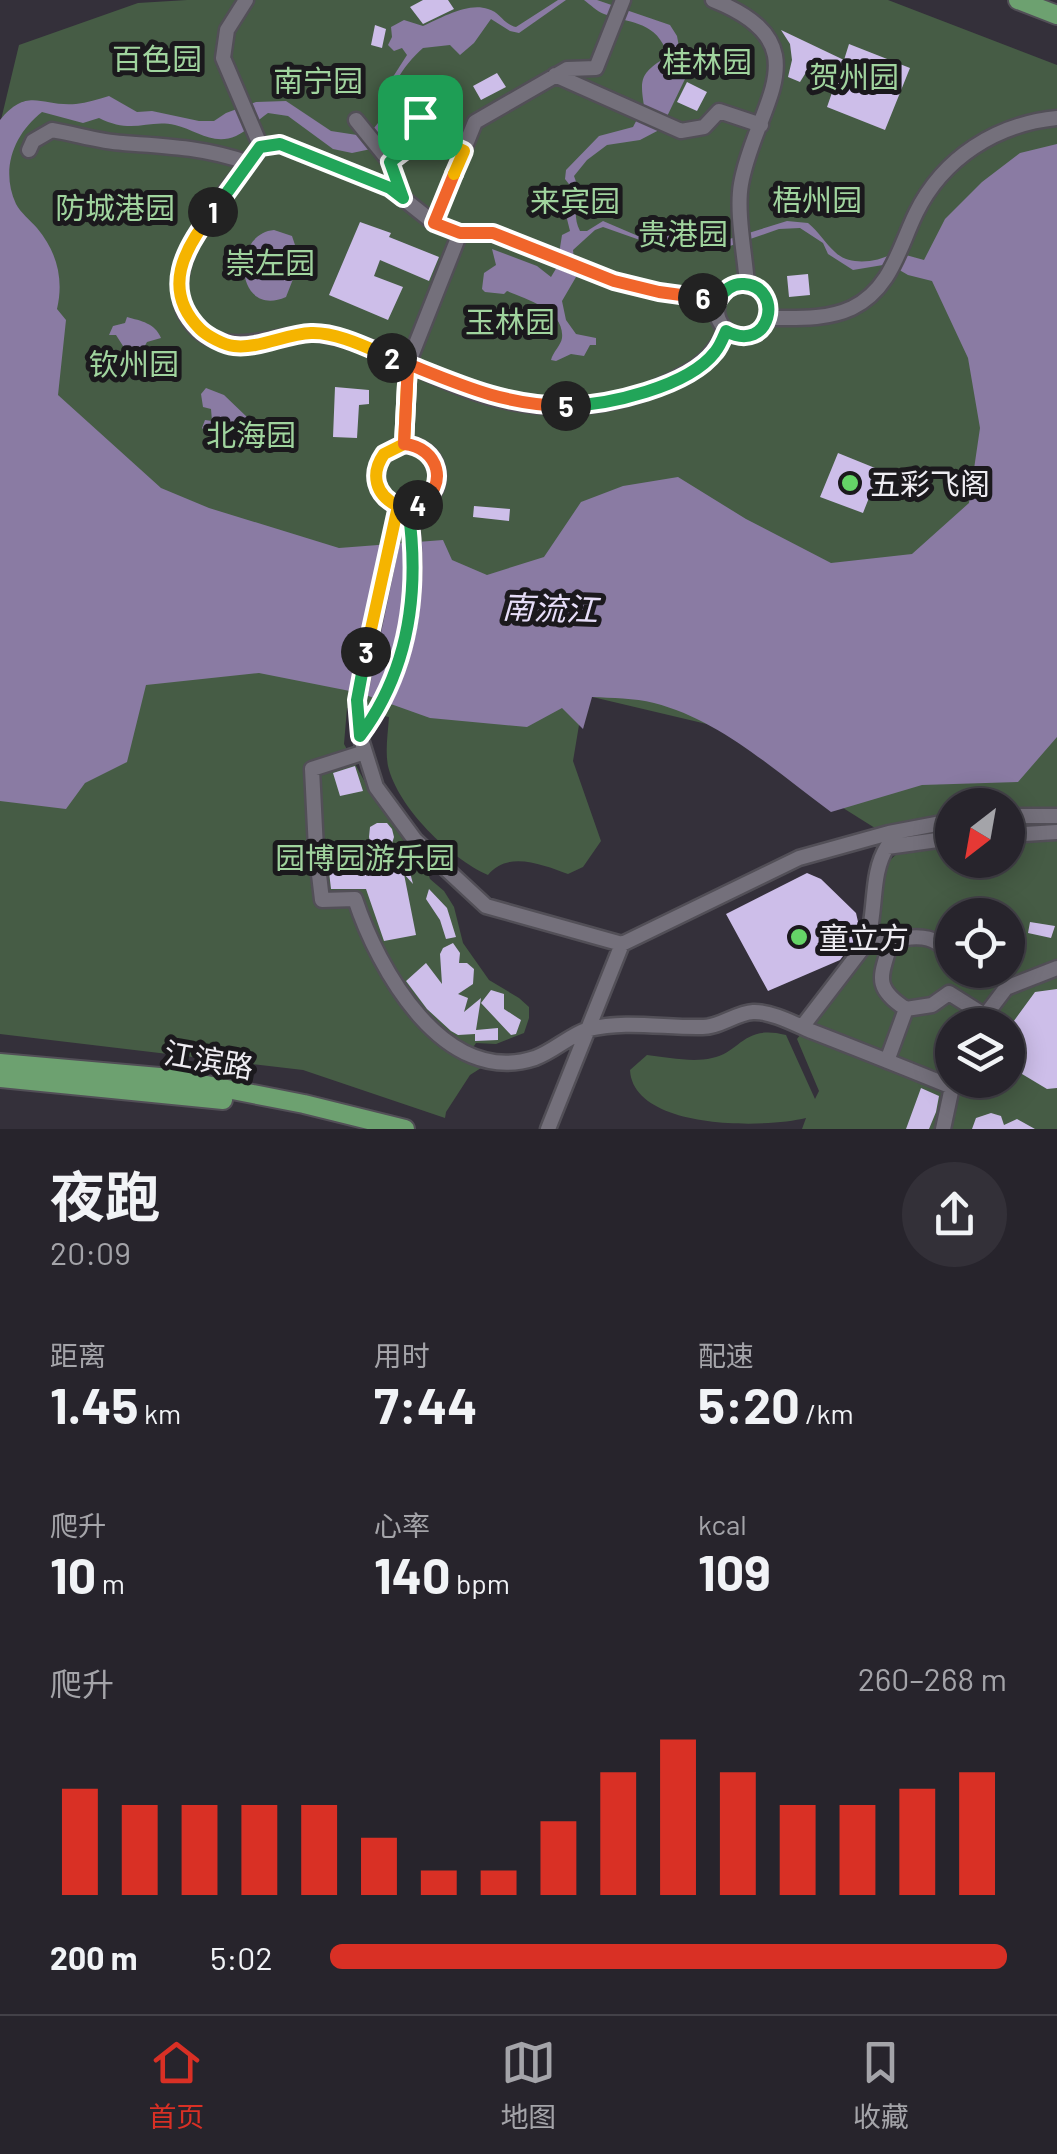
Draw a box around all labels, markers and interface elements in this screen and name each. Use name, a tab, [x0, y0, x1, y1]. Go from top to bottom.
park label: 百色园	[112, 40, 202, 76]
park label: 桂林园	[662, 43, 752, 79]
park label: 贺州园	[809, 58, 899, 94]
park label: 南宁园	[273, 62, 363, 98]
pin	[378, 75, 463, 160]
icon: arrive	[393, 90, 448, 145]
park label: 梧州园	[772, 181, 862, 217]
park label: 来宾园	[530, 182, 620, 218]
pin: 1	[188, 187, 238, 237]
park label: 防城港园	[55, 189, 175, 225]
text: 1	[208, 195, 218, 229]
park label: 贵港园	[638, 215, 728, 251]
park label: 崇左园	[225, 244, 315, 280]
pin: 6	[678, 273, 728, 323]
text: 6	[695, 281, 711, 315]
park label: 玉林园	[465, 303, 555, 339]
pin: 2	[367, 333, 417, 383]
text: 2	[384, 341, 400, 375]
park label: 钦州园	[89, 345, 179, 381]
pin: 5	[541, 381, 591, 431]
text: 5	[558, 389, 574, 423]
park label: 北海园	[206, 416, 296, 452]
place label: 五彩飞阁	[870, 465, 990, 501]
marker: 五彩飞阁	[839, 472, 861, 494]
pin: 4	[393, 480, 443, 530]
text: 4	[410, 488, 426, 522]
water label: 南流江	[501, 586, 602, 628]
pin: 3	[341, 627, 391, 677]
text: 3	[358, 635, 374, 669]
north arrow	[935, 788, 1025, 878]
map controls	[935, 788, 1025, 1098]
park label: 园博园游乐园	[275, 839, 455, 875]
button: locate	[935, 898, 1025, 988]
place label: 童立方	[819, 919, 909, 955]
marker: 童立方	[788, 926, 810, 948]
button: layers	[935, 1008, 1025, 1098]
street label: 江滨路	[162, 1033, 256, 1085]
text: 夜跑	[50, 1162, 160, 1228]
button: share	[902, 1162, 1007, 1267]
text: 20:09	[50, 1233, 131, 1271]
text: 距离	[50, 1338, 106, 1372]
text: 用时	[374, 1338, 430, 1372]
text: 配速	[698, 1338, 754, 1372]
text: 1.45	[50, 1374, 138, 1434]
text: 7:44	[374, 1374, 478, 1434]
text: 5:20	[698, 1374, 800, 1434]
text: km	[138, 1396, 181, 1430]
text: /km	[800, 1396, 854, 1430]
text: kcal	[698, 1507, 747, 1541]
text: 爬升	[50, 1508, 106, 1542]
text: 心率	[374, 1508, 430, 1542]
text: 109	[698, 1541, 771, 1601]
text: 10	[50, 1544, 96, 1604]
text: 140	[374, 1544, 450, 1604]
text: m	[96, 1566, 125, 1600]
text: bpm	[450, 1566, 510, 1600]
text: 260–268 m	[858, 1659, 1007, 1697]
text: 爬升	[50, 1664, 114, 1702]
text: 200 m	[50, 1938, 138, 1976]
text: 5:02	[210, 1938, 273, 1976]
tab: 首页	[148, 2035, 204, 2135]
tab: 地图	[500, 2035, 557, 2135]
tab: 收藏	[853, 2035, 909, 2135]

